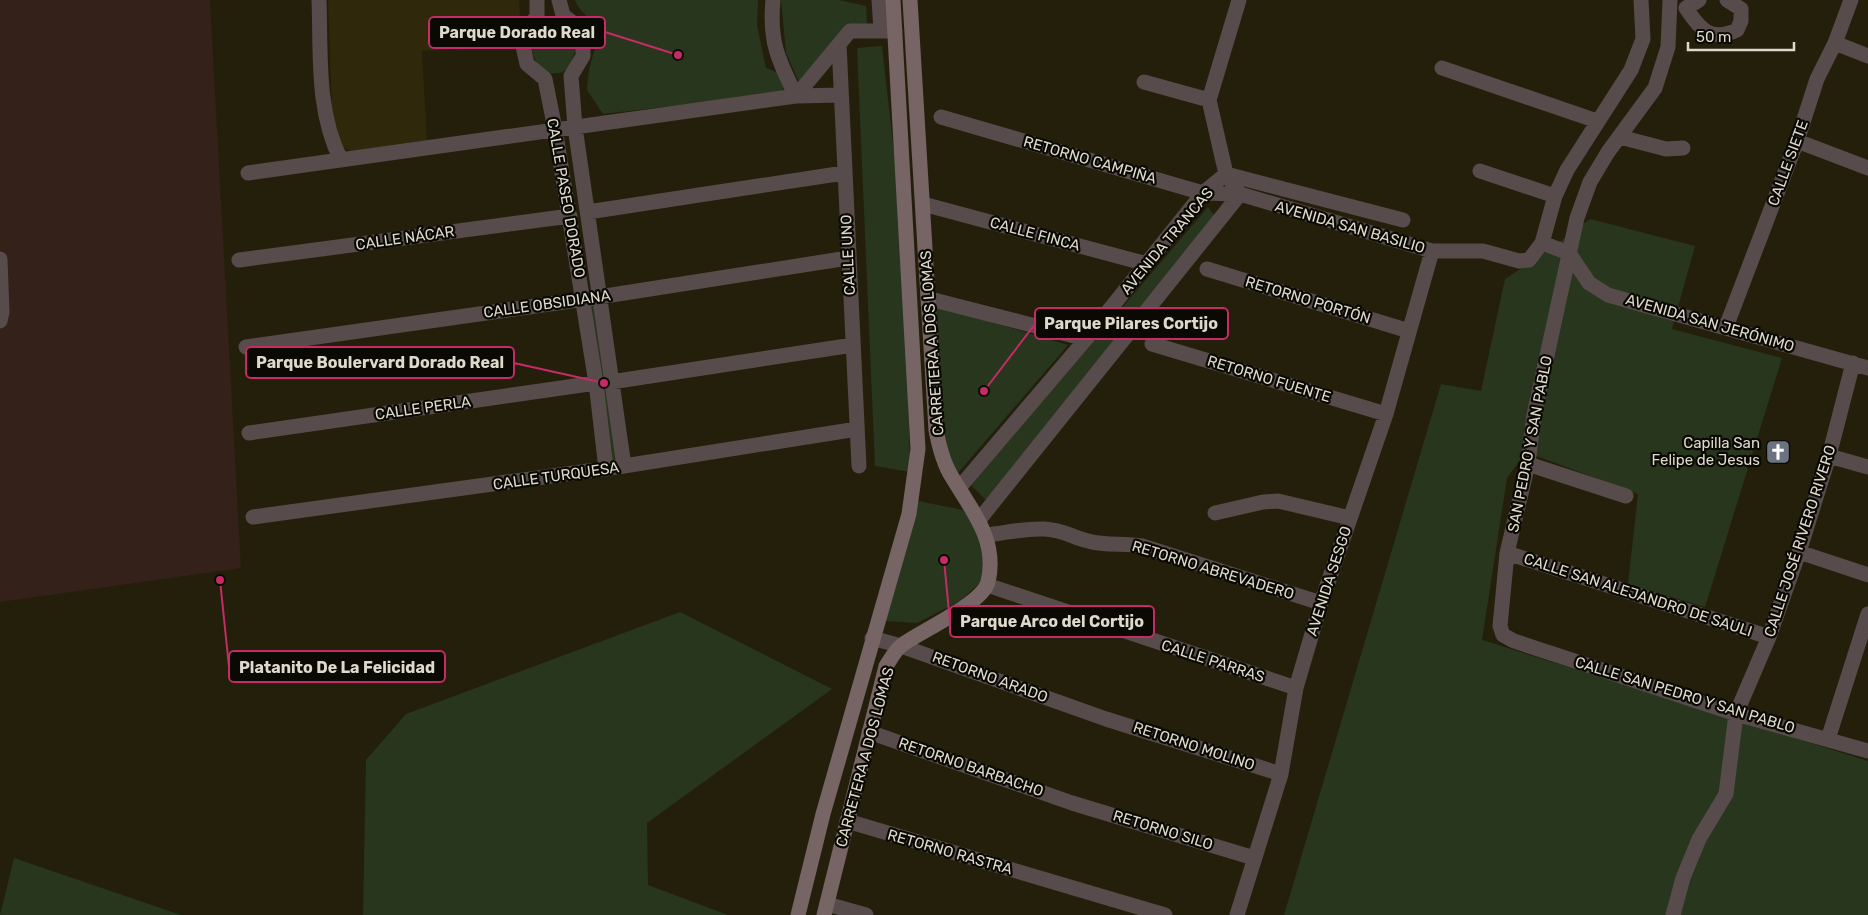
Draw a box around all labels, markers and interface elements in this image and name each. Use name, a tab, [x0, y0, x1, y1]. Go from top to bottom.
callout: Parque Dorado Real	[429, 17, 605, 48]
scale bar	[1688, 20, 1794, 52]
text: Parque Dorado Real	[439, 23, 595, 42]
text: 50 m	[1696, 28, 1731, 46]
street label: CALLE PASEO DORADO	[543, 117, 589, 279]
street label: CALLE SIETE	[1764, 118, 1812, 208]
street label: RETORNO CAMPIÑA	[1021, 132, 1159, 188]
street label: AVENIDA TRANCAS	[1117, 184, 1217, 298]
street label: AVENIDA SAN BASILIO	[1273, 197, 1427, 257]
street label: CALLE FINCA	[988, 213, 1082, 255]
street label: CALLE UNO	[837, 214, 859, 296]
street label: CALLE NÁCAR	[354, 222, 456, 254]
street label: CARRETERA A DOS LOMAS	[917, 250, 947, 436]
street label: RETORNO PORTÓN	[1243, 272, 1373, 328]
street label: CALLE OBSIDIANA	[482, 286, 612, 322]
street label: AVENIDA SAN JERÓNIMO	[1624, 290, 1796, 356]
callout: Parque Pilares Cortijo	[1035, 308, 1228, 339]
text: Parque Pilares Cortijo	[1044, 314, 1218, 333]
callout: Parque Boulervard Dorado Real	[246, 347, 514, 378]
street label: RETORNO FUENTE	[1205, 352, 1333, 406]
text: Parque Boulervard Dorado Real	[256, 353, 504, 372]
street label: SAN PEDRO Y SAN PABLO	[1504, 354, 1556, 534]
street label: CALLE PERLA	[374, 392, 472, 424]
place label: Capilla San Felipe de Jesus	[1651, 434, 1760, 469]
church icon: Capilla San Felipe de Jesus	[1765, 439, 1791, 465]
street label: CALLE JOSÉ RIVERO RIVERO	[1760, 443, 1840, 639]
street label: CALLE TURQUESA	[492, 458, 620, 494]
street label: AVENIDA SESGO	[1303, 524, 1355, 638]
street label: RETORNO ABREVADERO	[1130, 537, 1296, 603]
street label: CALLE SAN ALEJANDRO DE SAULI	[1522, 550, 1754, 640]
callout: Parque Arco del Cortijo	[950, 606, 1154, 637]
text: Parque Arco del Cortijo	[960, 612, 1144, 631]
street label: CALLE PARRAS	[1159, 636, 1267, 686]
street label: RETORNO ARADO	[930, 648, 1050, 706]
callout: Platanito De La Felicidad	[229, 651, 445, 682]
street label: CALLE SAN PEDRO Y SAN PABLO	[1573, 653, 1797, 737]
text: Platanito De La Felicidad	[239, 658, 435, 677]
street label: CARRETERA A DOS LOMAS	[832, 665, 898, 849]
street label: RETORNO MOLINO	[1131, 718, 1257, 774]
street label: RETORNO BARBACHO	[896, 734, 1046, 800]
street label: RETORNO SILO	[1111, 806, 1215, 854]
street label: RETORNO RASTRA	[885, 826, 1015, 878]

